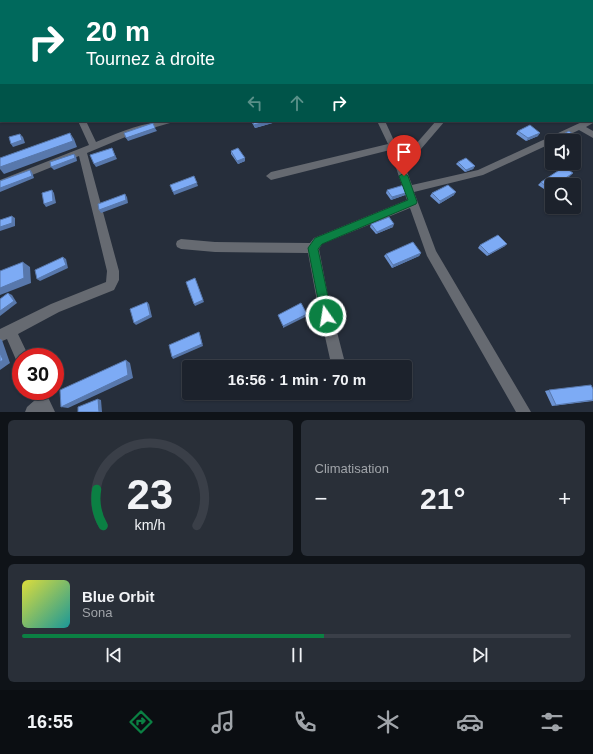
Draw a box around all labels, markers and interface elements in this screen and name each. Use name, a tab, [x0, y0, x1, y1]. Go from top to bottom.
icon: right	[20, 16, 72, 68]
text: 20 m	[86, 16, 150, 47]
text: Tournez à droite	[86, 49, 215, 69]
icon: left	[244, 92, 266, 114]
icon: ahead	[286, 92, 308, 114]
icon: right	[328, 92, 350, 114]
map controls	[545, 134, 581, 214]
button: sound	[545, 134, 581, 170]
pin	[387, 135, 421, 176]
icon: arrive	[393, 141, 415, 163]
button: search	[545, 178, 581, 214]
position arrow	[305, 295, 347, 337]
speed limit sign: 30	[12, 348, 64, 400]
text: 16:56 · 1 min · 70 m	[228, 371, 366, 388]
text: Climatisation	[315, 461, 389, 476]
text: 23	[127, 471, 173, 518]
text: 21°	[420, 482, 465, 515]
text: −	[315, 486, 327, 511]
text: +	[558, 486, 571, 511]
text: km/h	[135, 517, 166, 533]
text: Blue Orbit	[82, 588, 155, 605]
text: Sona	[82, 605, 112, 620]
icon: previous	[103, 644, 125, 666]
icon: pause	[286, 644, 308, 666]
icon: next	[469, 644, 491, 666]
icon: directions	[127, 708, 155, 736]
icon: music	[209, 708, 237, 736]
icon: phone	[291, 708, 319, 736]
icon: climate	[374, 708, 402, 736]
icon: car	[456, 708, 484, 736]
icon: filters	[538, 708, 566, 736]
text: 16:55	[27, 712, 73, 732]

